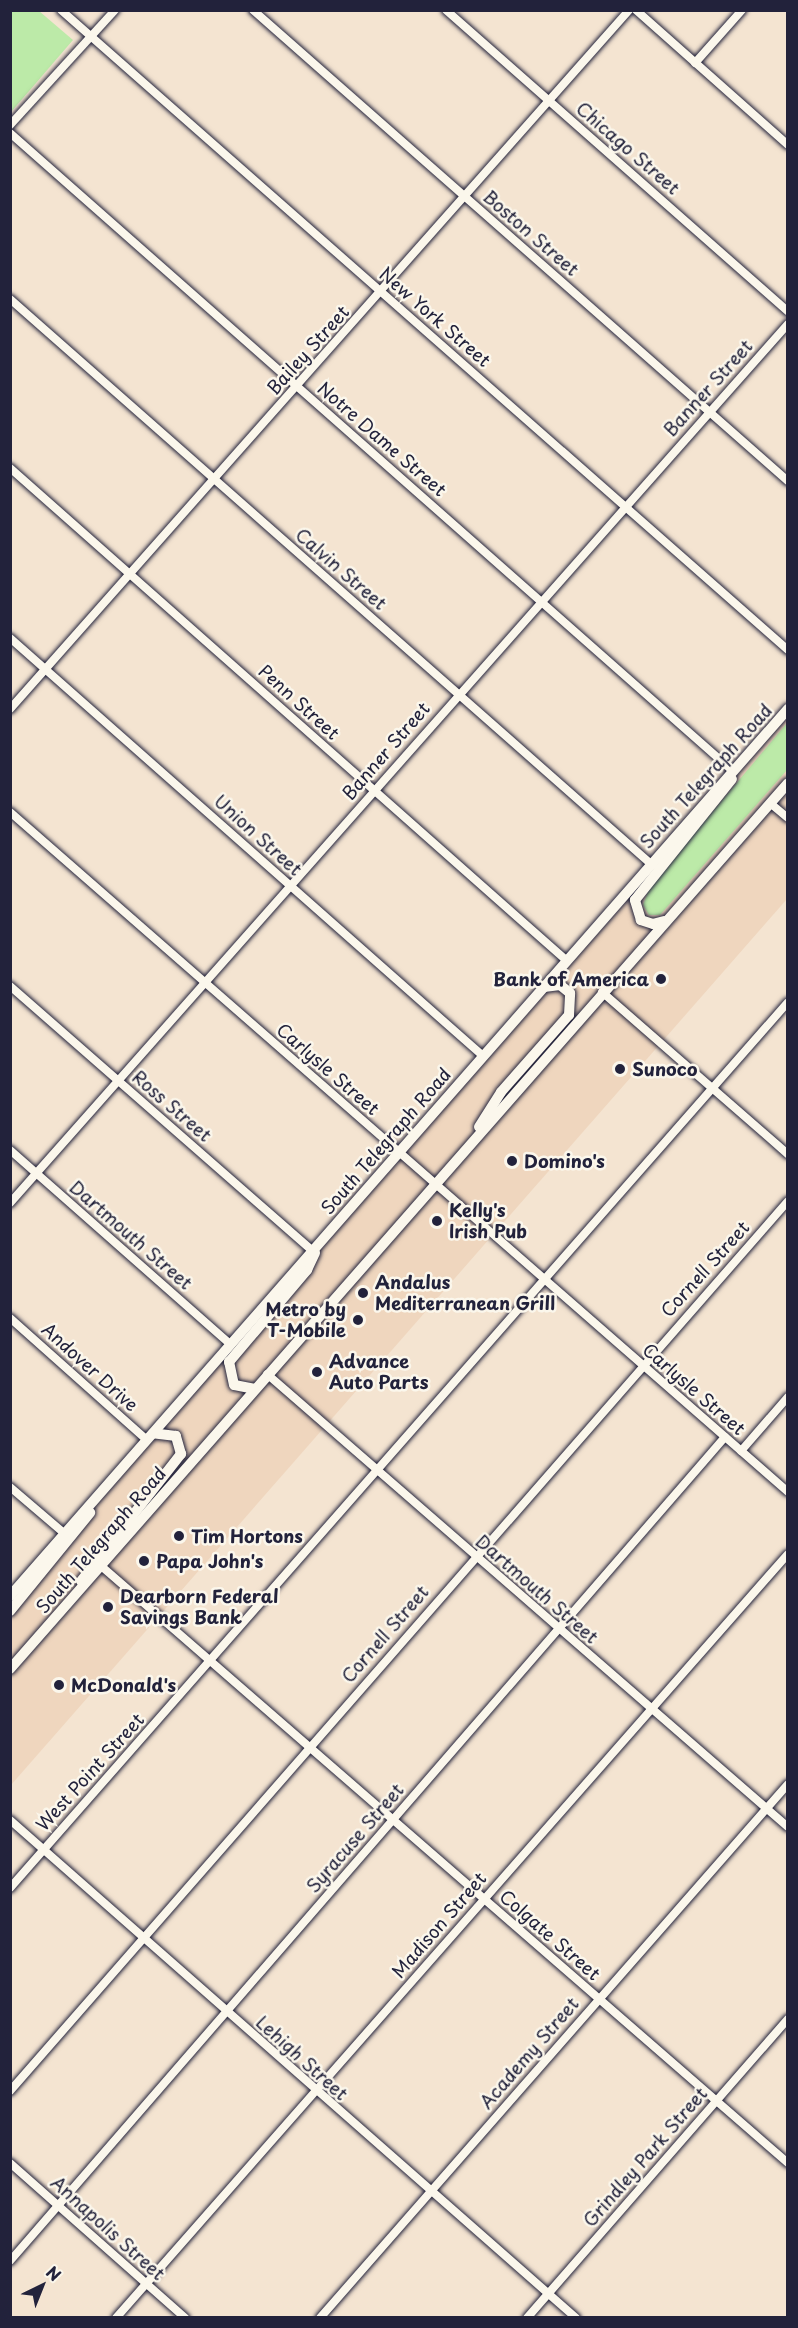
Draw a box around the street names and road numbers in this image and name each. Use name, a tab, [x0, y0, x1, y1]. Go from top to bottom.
street label: Chicago Street	[572, 97, 684, 199]
street label: Boston Street	[479, 186, 583, 280]
street label: New York Street	[375, 263, 495, 371]
street label: Bailey Street	[262, 301, 354, 399]
street label: Banner Street	[659, 335, 757, 441]
street label: Notre Dame Street	[313, 377, 451, 501]
street label: Calvin Street	[291, 524, 391, 614]
street label: Penn Street	[254, 660, 344, 744]
street label: Banner Street	[337, 697, 435, 805]
street label: South Telegraph Road	[636, 700, 776, 852]
street label: Union Street	[210, 790, 306, 880]
street label: Carlysle Street	[272, 1018, 384, 1120]
street label: South Telegraph Road	[317, 1064, 455, 1218]
street label: Ross Street	[128, 1066, 216, 1146]
street label: Dartmouth Street	[65, 1176, 197, 1294]
street label: Cornell Street	[656, 1216, 754, 1322]
street label: Andover Drive	[37, 1318, 143, 1416]
street label: Carlysle Street	[638, 1338, 750, 1440]
street label: South Telegraph Road	[32, 1463, 170, 1617]
street label: Dartmouth Street	[471, 1530, 603, 1648]
street label: Cornell Street	[337, 1581, 433, 1687]
street label: West Point Street	[31, 1708, 149, 1836]
street label: Syracuse Street	[302, 1779, 408, 1897]
street label: Madison Street	[388, 1868, 490, 1982]
street label: Colgate Street	[495, 1886, 605, 1984]
street label: Academy Street	[475, 1993, 583, 2113]
street label: Lehigh Street	[252, 2011, 352, 2105]
street label: Grindley Park Street	[578, 2082, 712, 2232]
street label: Annapolis Street	[47, 2171, 169, 2285]

